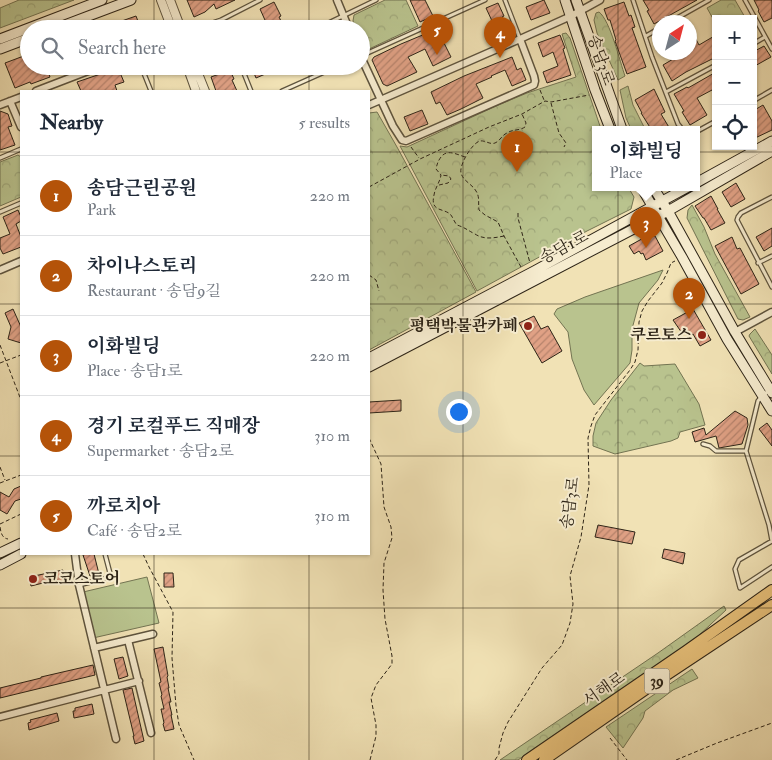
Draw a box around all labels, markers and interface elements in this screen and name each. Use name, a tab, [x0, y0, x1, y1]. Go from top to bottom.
pin: 5	[421, 14, 453, 55]
north arrow	[652, 15, 697, 60]
map controls	[712, 15, 757, 150]
button: +	[712, 15, 757, 60]
pin: 4	[484, 17, 516, 58]
search box	[20, 20, 370, 75]
street label: 송담3로	[583, 32, 619, 89]
icon: search	[38, 34, 66, 62]
text: Search here	[78, 36, 166, 60]
button: −	[712, 60, 757, 105]
button: locate	[712, 105, 757, 150]
text: Nearby	[40, 109, 103, 136]
text: 5 results	[299, 113, 350, 133]
popup	[592, 126, 700, 191]
pin: 1	[501, 131, 533, 172]
text: 이화빌딩	[609, 139, 683, 163]
text: Place	[609, 163, 642, 183]
text: 송담근린공원	[87, 176, 197, 200]
text: 1	[53, 186, 59, 206]
text: 220 m	[310, 186, 350, 206]
text: Park	[87, 200, 116, 220]
pin: 3	[630, 207, 662, 248]
street label: 송담1로	[536, 226, 592, 268]
text: 차이나스토리	[87, 254, 197, 278]
text: 2	[52, 266, 60, 286]
text: 220 m	[310, 266, 350, 286]
pin: 2	[673, 278, 705, 319]
text: Restaurant · 송담9길	[87, 281, 221, 301]
place label: 평택박물관카페	[410, 316, 518, 336]
marker: 평택박물관카페	[522, 320, 534, 332]
place label: 쿠르토스	[630, 325, 693, 345]
marker: 쿠르토스	[696, 329, 708, 341]
text: 이화빌딩	[87, 334, 160, 358]
text: 3	[53, 346, 59, 366]
text: 220 m	[310, 346, 350, 366]
text: Place · 송담1로	[87, 361, 182, 381]
your location	[446, 399, 472, 425]
text: 경기 로컬푸드 직매장	[87, 414, 260, 438]
text: 4	[52, 426, 60, 446]
text: 310 m	[314, 426, 350, 446]
text: Supermarket · 송담2로	[87, 441, 233, 461]
street label: 송담3로	[556, 475, 584, 530]
text: 까로치아	[87, 494, 160, 518]
text: 5	[52, 506, 60, 526]
text: 310 m	[314, 506, 350, 526]
text: Café · 송담2로	[87, 521, 181, 541]
place label: 코코스토어	[43, 569, 120, 589]
marker: 코코스토어	[27, 573, 39, 585]
street label: 서해로	[579, 667, 629, 710]
road number: 39	[644, 668, 670, 694]

